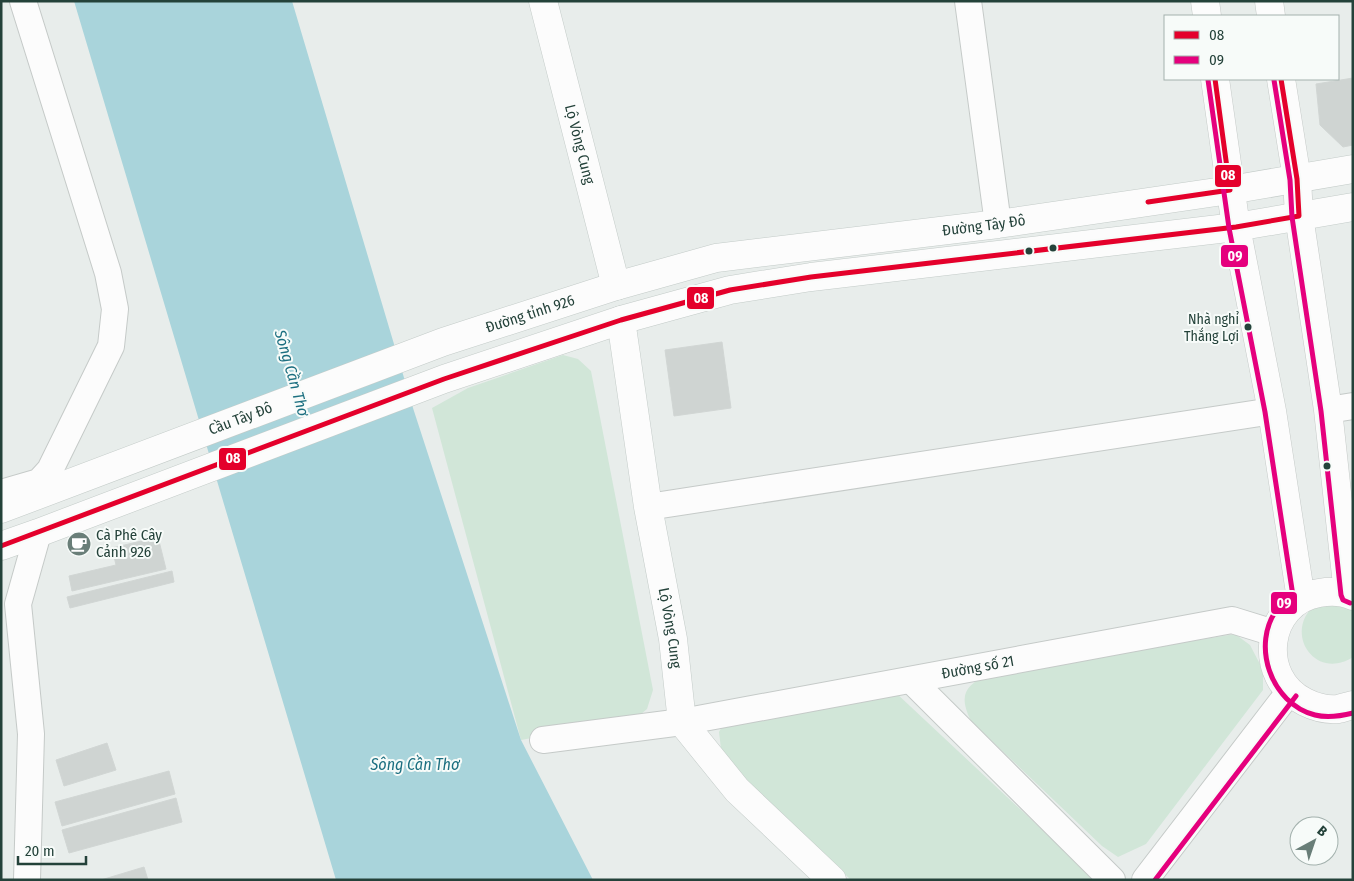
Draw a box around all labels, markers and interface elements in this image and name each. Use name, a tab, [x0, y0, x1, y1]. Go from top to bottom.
legend	[1164, 15, 1339, 80]
text: 08	[1209, 26, 1224, 44]
text: 09	[1209, 51, 1224, 69]
street label: Lộ Vòng Cung	[561, 103, 599, 186]
line badge: 08	[1214, 164, 1242, 188]
text: 08	[1220, 167, 1236, 184]
street label: Đường Tây Đô	[941, 211, 1027, 240]
unlabelled marker	[1048, 243, 1058, 253]
line badge: 09	[1220, 244, 1249, 268]
unlabelled marker	[1024, 246, 1034, 256]
text: 09	[1228, 248, 1242, 265]
line badge: 08	[686, 286, 715, 310]
text: 08	[693, 290, 709, 307]
street label: Đường tỉnh 926	[483, 291, 577, 337]
place label: Nhà nghỉ Thắng Lợi	[1184, 311, 1239, 345]
marker: Nhà nghỉ Thắng Lợi	[1243, 322, 1253, 332]
water label: Sông Cần Thơ	[270, 326, 315, 420]
street label: Cầu Tây Đô	[206, 398, 275, 439]
line badge: 08	[218, 447, 247, 471]
text: 08	[225, 450, 241, 467]
unlabelled marker	[1322, 461, 1332, 471]
place label: Cà Phê Cây Cảnh 926	[96, 526, 162, 561]
cafe icon: Cà Phê Cây Cảnh 926	[66, 531, 92, 557]
street label: Lộ Vòng Cung	[654, 586, 685, 669]
line badge: 09	[1270, 591, 1298, 615]
text: 09	[1277, 595, 1291, 612]
street label: Đường số 21	[940, 652, 1016, 683]
water label: Sông Cần Thơ	[369, 754, 461, 774]
north arrow	[1289, 816, 1339, 866]
text: B	[1314, 822, 1331, 841]
scale bar	[18, 834, 85, 866]
text: 20 m	[25, 842, 55, 860]

